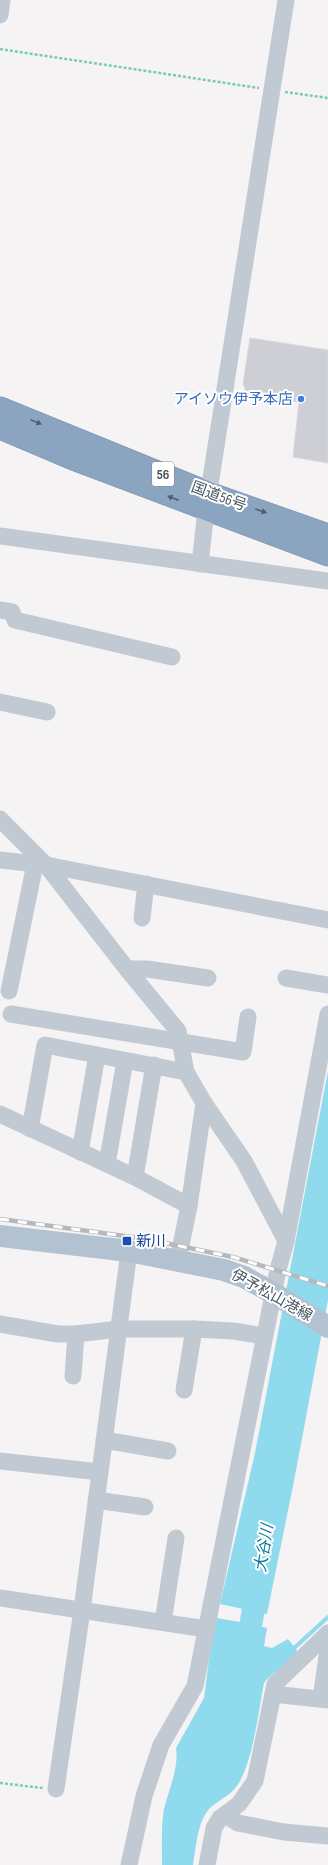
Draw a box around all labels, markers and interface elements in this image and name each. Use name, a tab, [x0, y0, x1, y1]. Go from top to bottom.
place label: アイソウ伊予本店	[174, 390, 293, 409]
marker: アイソウ伊予本店	[296, 394, 306, 404]
one-way arrow	[31, 420, 43, 426]
road number: 56	[152, 462, 174, 486]
street label: 国道56号	[189, 478, 249, 515]
one-way arrow	[167, 494, 179, 500]
one-way arrow	[255, 509, 267, 515]
place label: 新川	[136, 1232, 166, 1251]
marker: 新川	[121, 1235, 133, 1247]
street label: 伊予松山港線	[228, 1265, 316, 1326]
water label: 大谷川	[251, 1521, 278, 1573]

